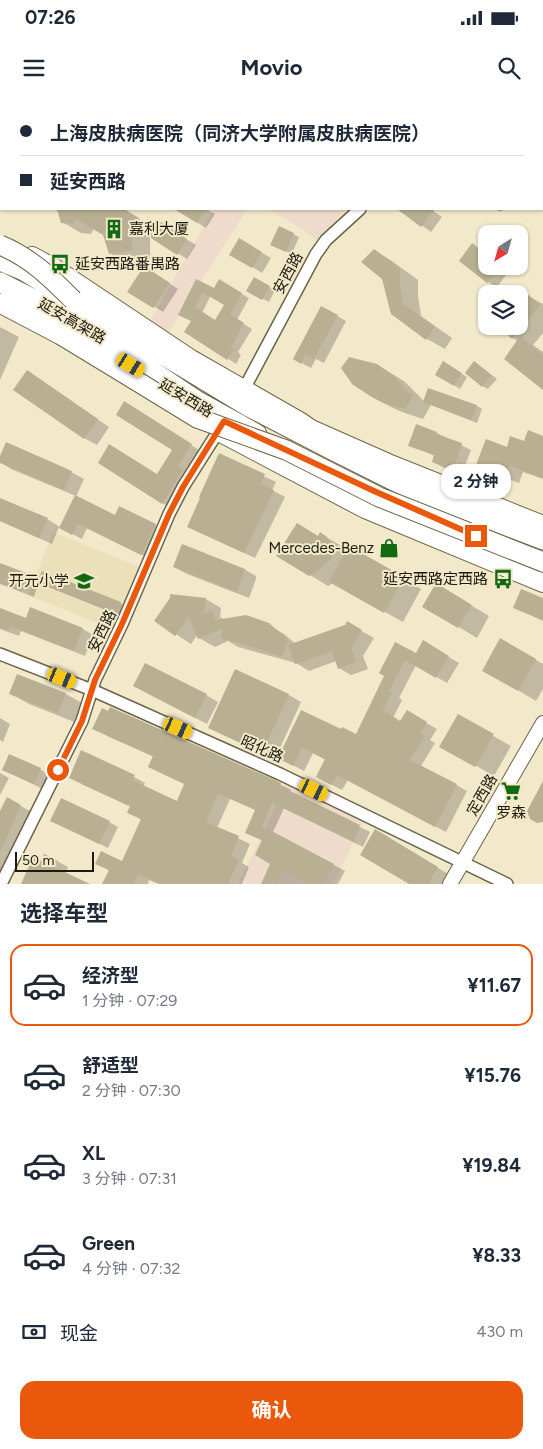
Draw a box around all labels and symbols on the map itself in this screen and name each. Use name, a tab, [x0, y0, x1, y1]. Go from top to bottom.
building icon: 嘉利大厦	[103, 218, 125, 240]
place label: 嘉利大厦	[129, 220, 189, 238]
north arrow	[478, 225, 528, 275]
street label: 安西路	[269, 249, 307, 297]
bus stop icon: 延安西路番禺路	[49, 253, 71, 275]
place label: 延安西路番禺路	[75, 255, 180, 273]
street label: 延安高架路	[35, 294, 109, 348]
car	[114, 351, 147, 379]
street label: 延安西路	[156, 375, 216, 421]
callout: 2 分钟	[441, 464, 511, 498]
route end	[465, 525, 487, 547]
shop icon: Mercedes-Benz	[378, 537, 400, 559]
place label: Mercedes-Benz	[268, 539, 374, 557]
bus stop icon: 延安西路定西路	[492, 568, 514, 590]
school or university icon: 开元小学	[73, 570, 95, 592]
place label: 延安西路定西路	[383, 570, 488, 588]
place label: 开元小学	[9, 572, 69, 590]
street label: 安西路	[84, 607, 120, 655]
car	[45, 665, 78, 691]
car	[161, 715, 194, 741]
street label: 昭化路	[238, 732, 286, 766]
route start	[47, 759, 69, 781]
street label: 定西路	[463, 771, 501, 819]
car	[297, 777, 330, 803]
supermarket icon: 罗森	[500, 780, 522, 802]
place label: 罗森	[496, 804, 526, 822]
scale bar	[15, 849, 94, 872]

